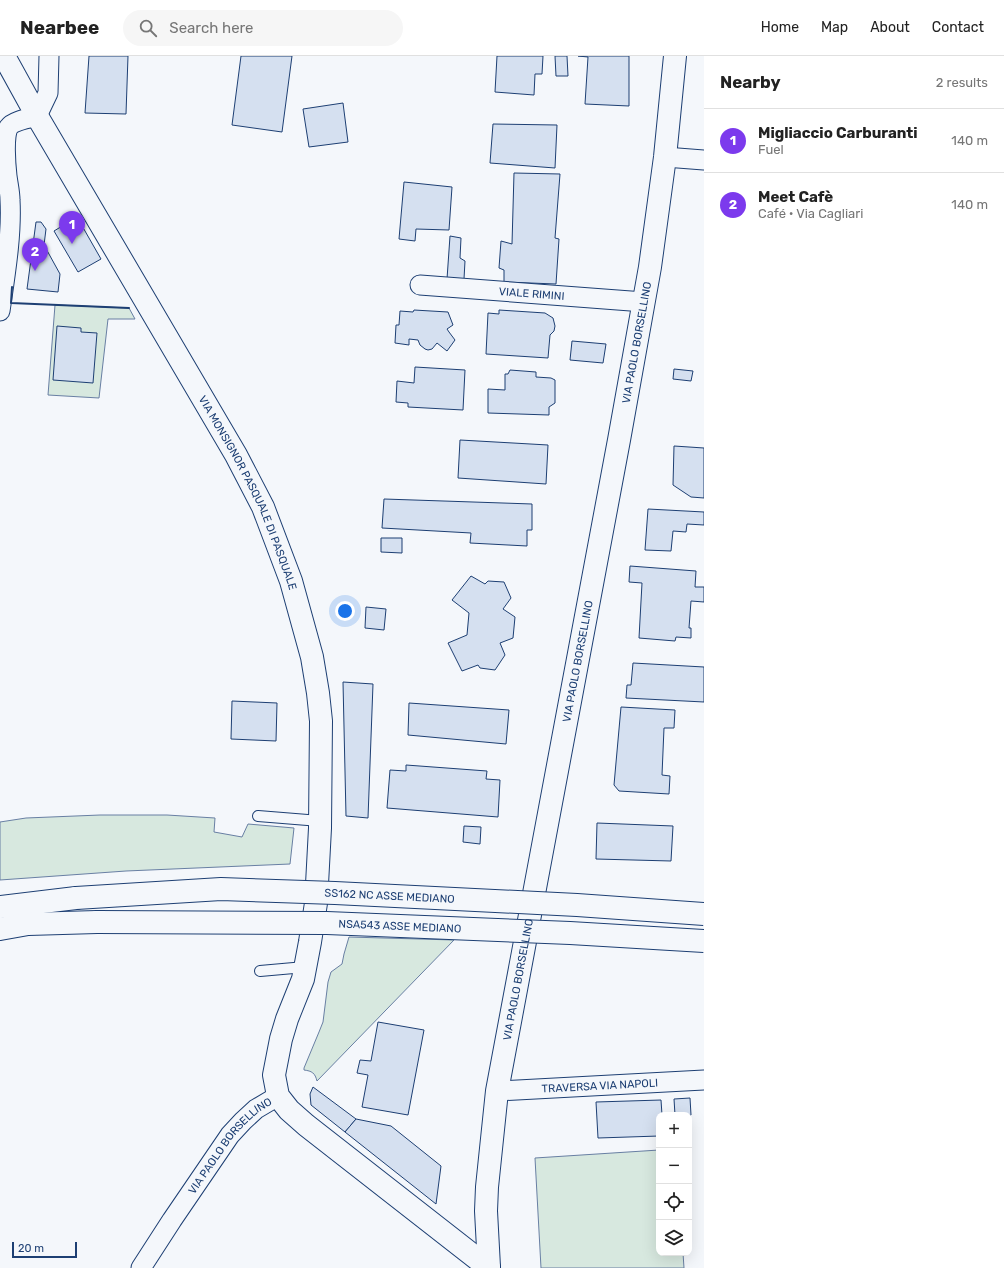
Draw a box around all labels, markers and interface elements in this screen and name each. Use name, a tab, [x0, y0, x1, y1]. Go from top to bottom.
search box	[123, 10, 403, 46]
text: Nearbee	[20, 16, 99, 39]
icon: search	[137, 17, 159, 39]
text: Search here	[169, 19, 254, 37]
text: Home	[761, 19, 799, 36]
text: Map	[821, 19, 848, 36]
text: About	[870, 19, 910, 36]
text: Contact	[932, 19, 984, 36]
text: Nearby	[720, 72, 781, 92]
text: 2 results	[936, 75, 988, 90]
text: Migliaccio Carburanti	[758, 124, 918, 142]
text: 1	[730, 133, 736, 148]
text: 140 m	[951, 133, 988, 148]
text: Fuel	[758, 142, 784, 157]
text: Meet Cafè	[758, 188, 833, 206]
text: 2	[729, 197, 737, 212]
text: 140 m	[951, 197, 988, 212]
text: Café · Via Cagliari	[758, 206, 863, 221]
pin: 1	[59, 211, 85, 244]
pin: 2	[22, 238, 48, 271]
street label: VIA PAOLO BORSELLINO	[619, 280, 654, 405]
street label: VIALE RIMINI	[498, 285, 565, 302]
street label: VIA MONSIGNOR PASQUALE DI PASQUALE	[196, 393, 300, 592]
street label: VIA PAOLO BORSELLINO	[560, 599, 595, 723]
your location	[335, 601, 355, 621]
street label: SS162 NC ASSE MEDIANO	[324, 886, 455, 905]
street label: NSA543 ASSE MEDIANO	[338, 917, 462, 935]
street label: VIA PAOLO BORSELLINO	[500, 918, 536, 1042]
street label: TRAVERSA VIA NAPOLI	[541, 1076, 658, 1095]
street label: VIA PAOLO BORSELLINO	[185, 1095, 274, 1196]
map controls	[656, 1112, 692, 1256]
button: +	[656, 1112, 692, 1148]
button: −	[656, 1148, 692, 1184]
button: locate	[656, 1184, 692, 1220]
button: layers	[656, 1220, 692, 1256]
scale bar	[12, 1240, 77, 1259]
text: 20 m	[18, 1242, 44, 1255]

